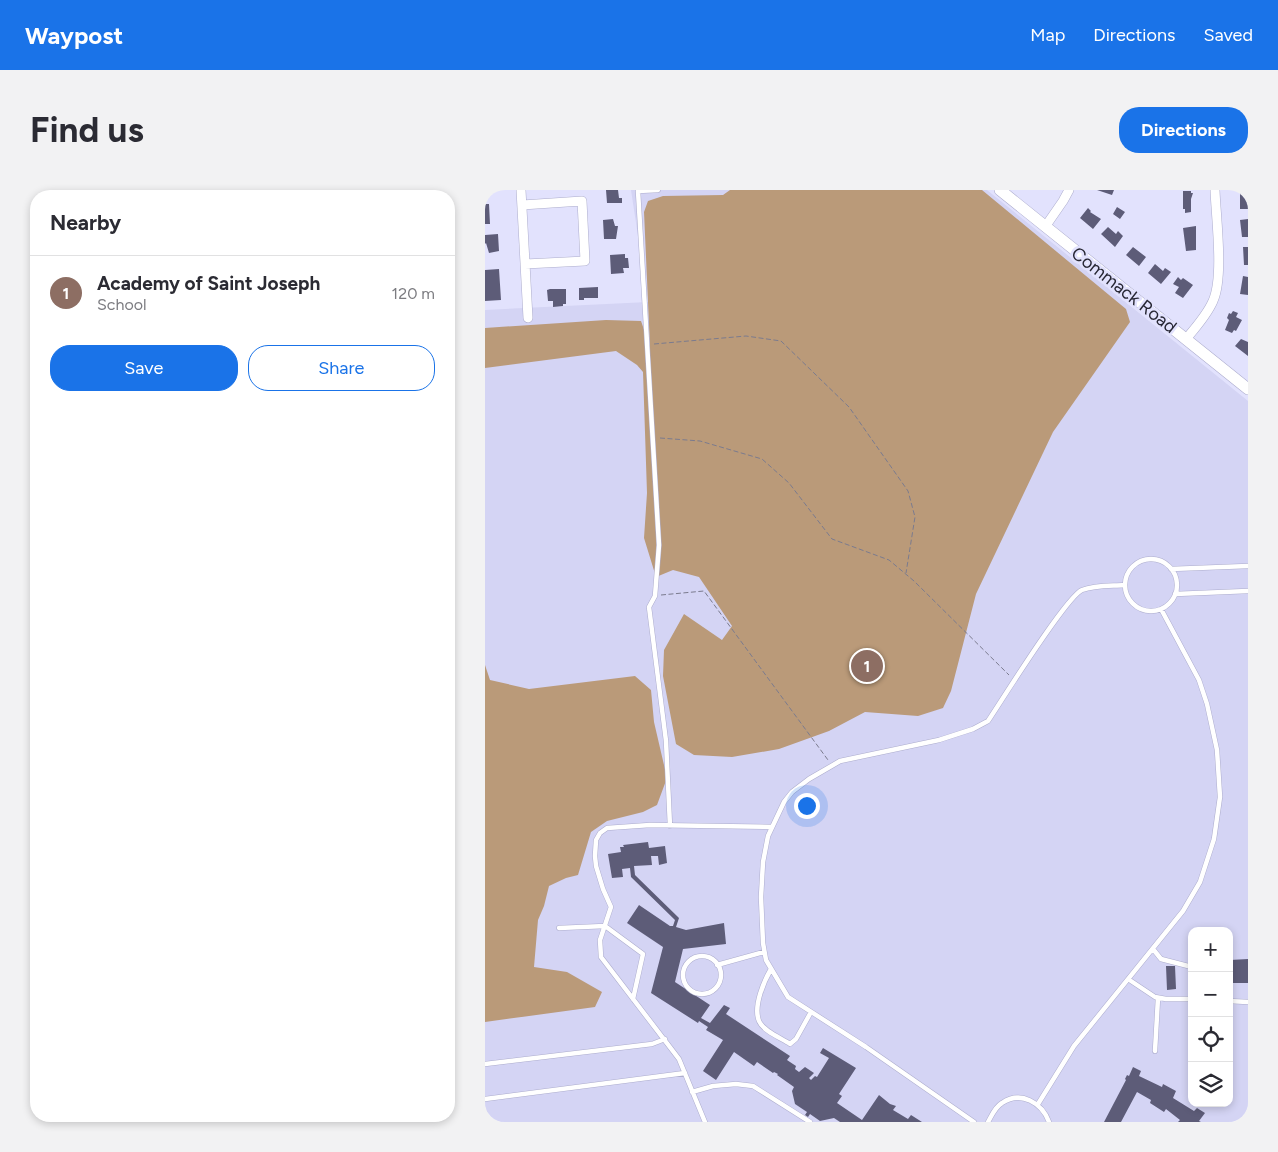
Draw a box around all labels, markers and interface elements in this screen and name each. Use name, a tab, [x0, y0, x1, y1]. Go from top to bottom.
text: Waypost	[25, 21, 123, 50]
text: Map	[1030, 24, 1065, 46]
text: Directions	[1093, 24, 1175, 46]
text: Saved	[1203, 24, 1253, 46]
button: Directions	[1119, 107, 1248, 153]
text: Find us	[30, 109, 144, 151]
text: Nearby	[50, 210, 121, 235]
street label: Commack Road	[1067, 242, 1181, 338]
text: Academy of Saint Joseph	[97, 272, 320, 295]
text: 1	[63, 284, 69, 303]
text: 120 m	[392, 284, 435, 303]
text: School	[97, 295, 147, 314]
button: Save	[50, 345, 238, 391]
button: Share	[248, 345, 435, 391]
pin: 1	[851, 647, 883, 685]
your location	[794, 793, 820, 819]
map controls	[1188, 927, 1233, 1107]
button: +	[1188, 927, 1233, 972]
button: −	[1188, 972, 1233, 1017]
button: locate	[1188, 1017, 1233, 1062]
button: layers	[1188, 1062, 1233, 1107]

